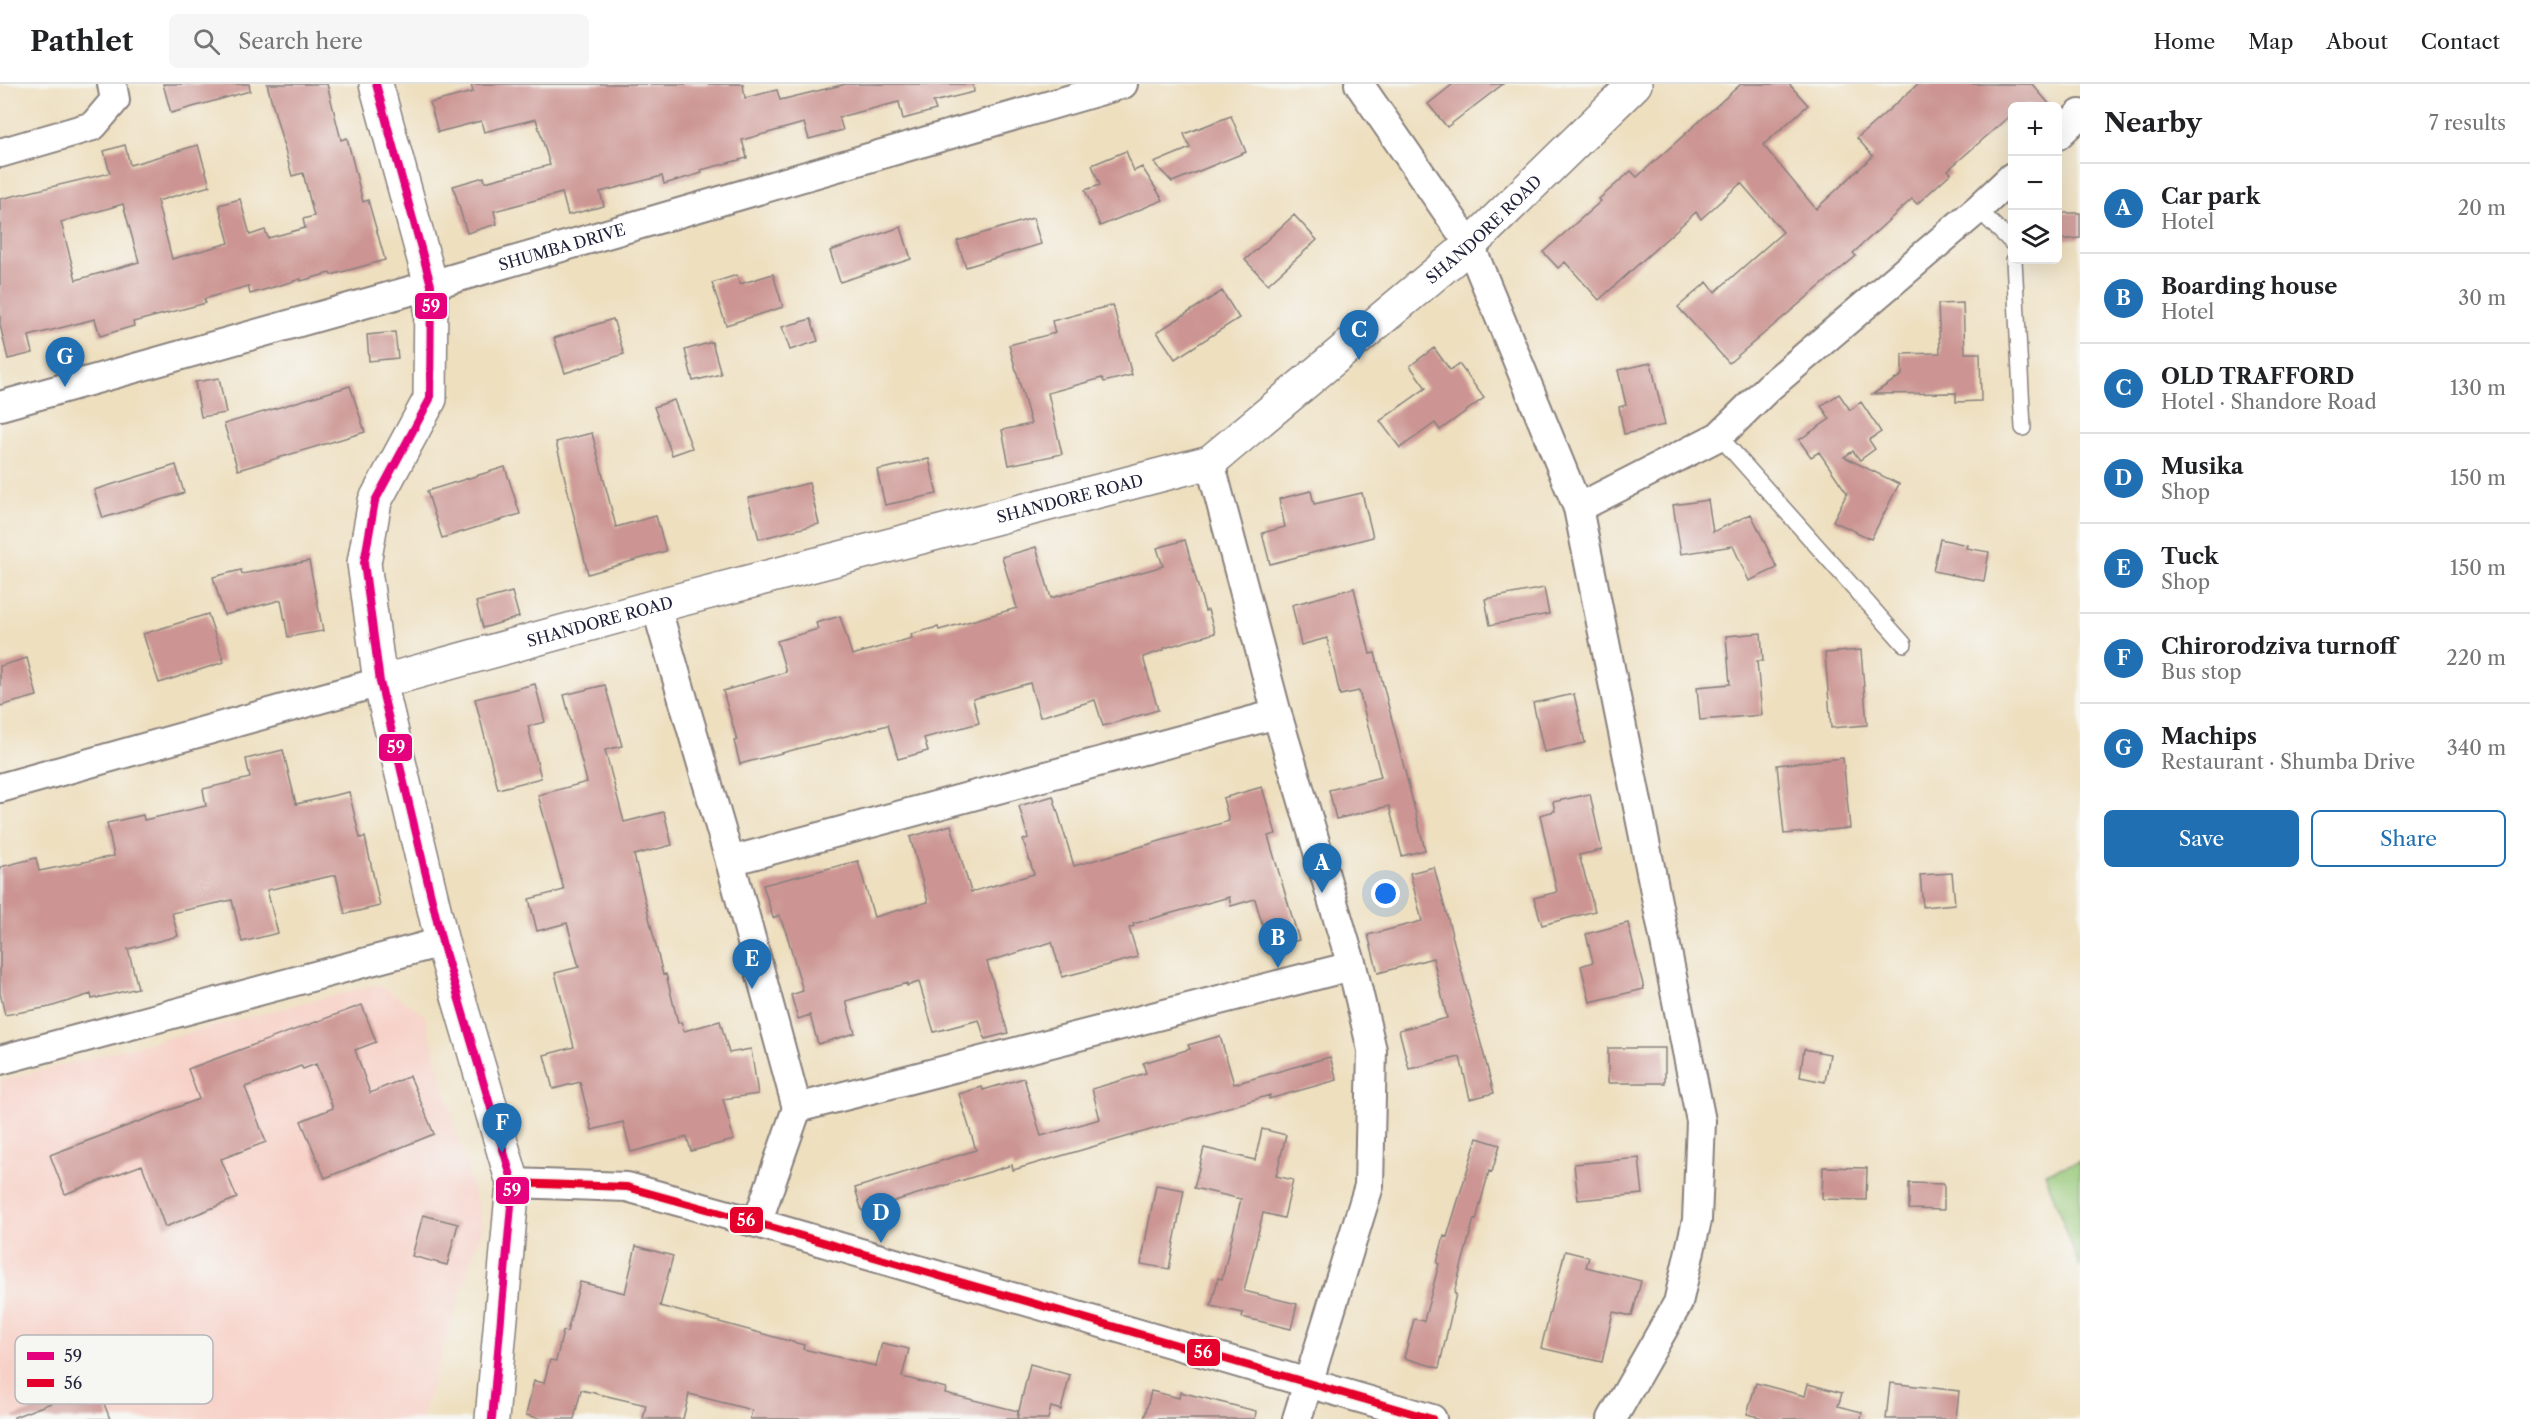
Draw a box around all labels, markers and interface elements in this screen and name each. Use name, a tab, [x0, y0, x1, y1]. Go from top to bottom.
search box	[169, 14, 589, 68]
text: Pathlet	[30, 24, 133, 58]
icon: search	[190, 25, 223, 58]
text: Search here	[238, 28, 363, 55]
text: Home	[2154, 29, 2215, 54]
text: Map	[2248, 29, 2293, 54]
text: About	[2326, 29, 2388, 54]
text: Contact	[2421, 29, 2500, 54]
map controls	[2008, 102, 2062, 264]
button: +	[2008, 102, 2062, 156]
text: Nearby	[2104, 107, 2202, 139]
text: 7 results	[2429, 111, 2506, 135]
button: −	[2008, 156, 2062, 210]
street label: SHANDORE ROAD	[1422, 171, 1546, 288]
text: Car park	[2161, 183, 2260, 210]
text: A	[2116, 196, 2131, 220]
text: 20 m	[2458, 196, 2506, 220]
button: layers	[2008, 210, 2062, 264]
text: Hotel	[2161, 210, 2214, 234]
street label: SHUMBA DRIVE	[496, 219, 628, 275]
text: Boarding house	[2161, 273, 2337, 300]
text: B	[2116, 286, 2131, 310]
text: 30 m	[2458, 286, 2506, 310]
line badge: 59	[414, 292, 448, 320]
text: 59	[422, 296, 440, 316]
text: Hotel	[2161, 300, 2214, 324]
pin: C	[1340, 310, 1378, 360]
pin: G	[46, 338, 84, 387]
text: OLD TRAFFORD	[2161, 363, 2354, 390]
text: C	[2115, 376, 2132, 400]
text: 130 m	[2450, 376, 2506, 400]
text: Hotel · Shandore Road	[2161, 390, 2377, 414]
text: Musika	[2161, 453, 2244, 480]
text: D	[2115, 466, 2132, 490]
text: 150 m	[2450, 466, 2506, 490]
street label: SHANDORE ROAD	[995, 470, 1145, 527]
text: Shop	[2161, 480, 2210, 504]
text: Tuck	[2161, 543, 2219, 570]
text: E	[2116, 556, 2131, 580]
text: 150 m	[2450, 556, 2506, 580]
text: Shop	[2161, 570, 2210, 594]
street label: SHANDORE ROAD	[525, 592, 675, 651]
text: Chirorodziva turnoff	[2161, 633, 2397, 660]
text: F	[2117, 646, 2130, 670]
text: 220 m	[2446, 646, 2506, 670]
text: Bus stop	[2161, 660, 2242, 684]
text: Machips	[2161, 723, 2257, 750]
line badge: 59	[378, 733, 413, 762]
text: G	[2115, 736, 2132, 760]
text: 340 m	[2447, 736, 2506, 760]
text: 59	[387, 737, 405, 757]
text: Restaurant · Shumba Drive	[2161, 750, 2415, 774]
button: Save	[2104, 810, 2299, 867]
button: Share	[2311, 810, 2506, 867]
pin: A	[1302, 844, 1342, 893]
your location	[1371, 879, 1400, 908]
pin: B	[1258, 918, 1298, 968]
pin: E	[732, 940, 771, 989]
pin: F	[482, 1104, 522, 1153]
line badge: 59	[495, 1176, 530, 1205]
text: 59	[503, 1180, 521, 1200]
pin: D	[862, 1194, 900, 1243]
line badge: 56	[729, 1206, 764, 1234]
text: 56	[737, 1210, 756, 1230]
legend	[15, 1335, 213, 1404]
line badge: 56	[1186, 1338, 1221, 1367]
text: 56	[1194, 1342, 1213, 1362]
text: 59	[64, 1346, 82, 1366]
text: 56	[64, 1373, 82, 1393]

